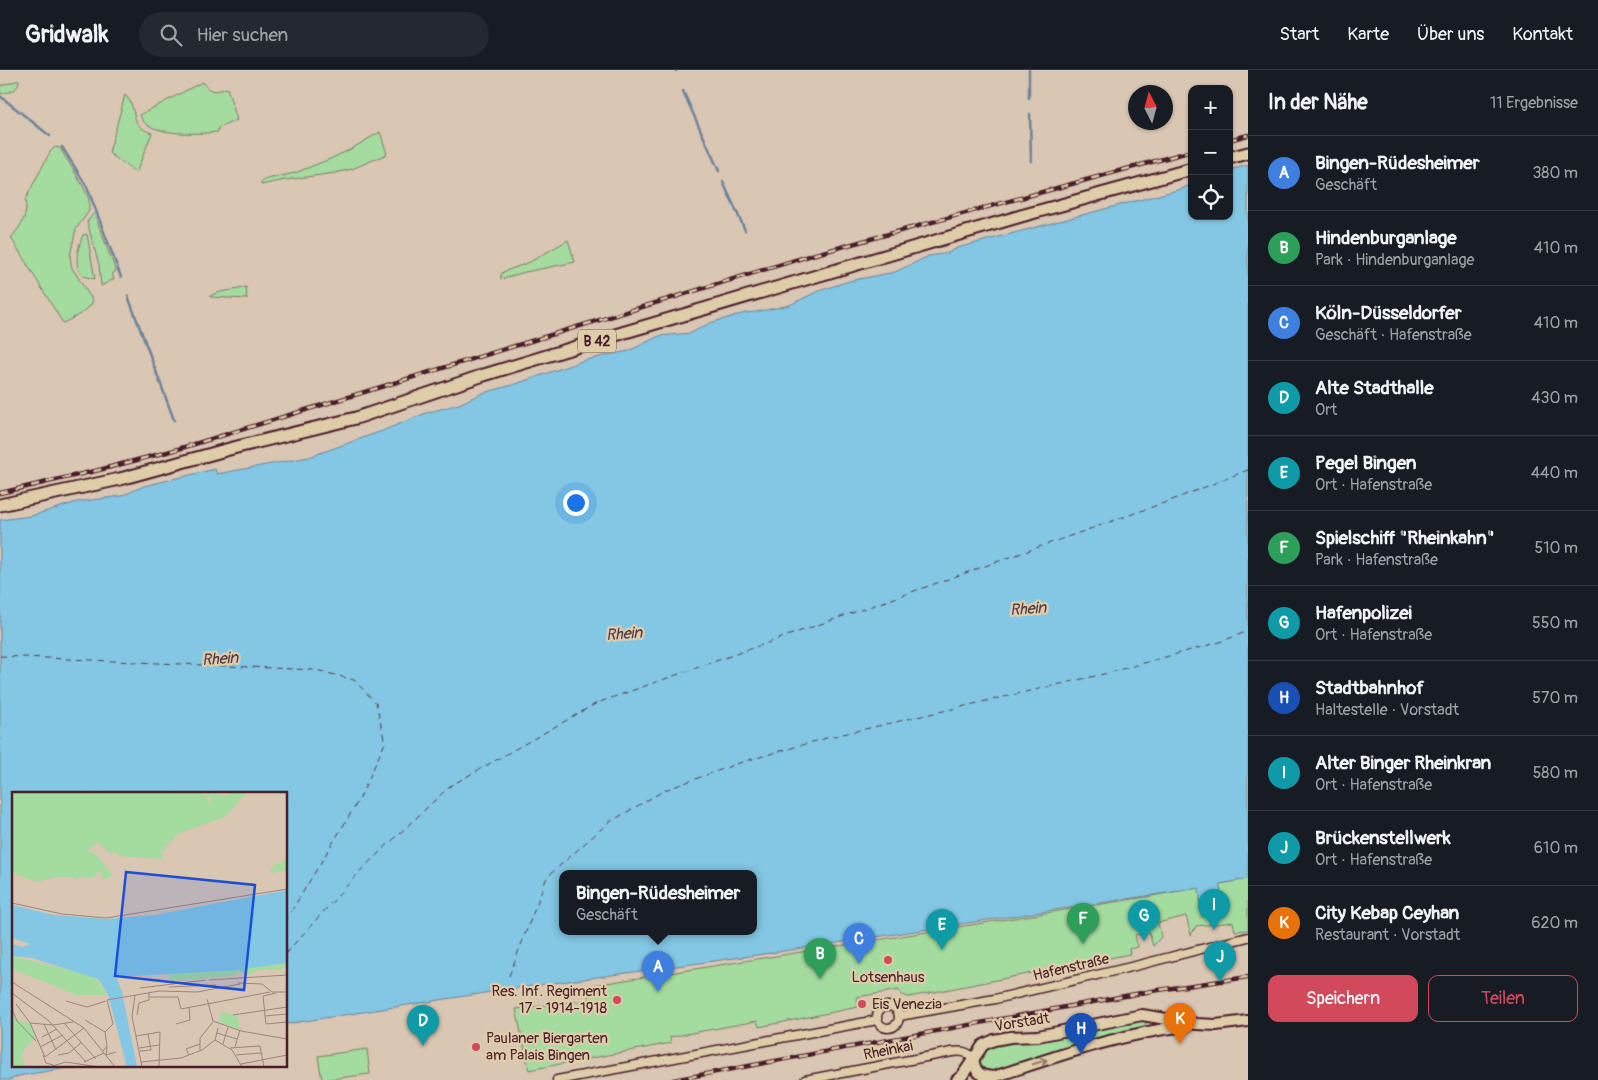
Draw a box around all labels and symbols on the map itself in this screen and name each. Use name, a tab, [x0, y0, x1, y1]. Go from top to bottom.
north arrow	[1128, 85, 1173, 130]
road number: B 42	[578, 330, 616, 352]
your location	[563, 490, 589, 516]
water label: Rhein	[1009, 598, 1048, 620]
water label: Rhein	[605, 623, 644, 645]
water label: Rhein	[201, 648, 240, 670]
inset map	[12, 792, 288, 1068]
pin: I	[1198, 889, 1230, 930]
pin: G	[1128, 900, 1160, 941]
pin: F	[1067, 903, 1099, 944]
pin: E	[926, 909, 958, 950]
pin: C	[843, 923, 875, 964]
pin: B	[804, 938, 836, 979]
pin: J	[1204, 941, 1236, 982]
street label: Hafenstraße	[1031, 949, 1112, 985]
pin: A	[642, 951, 674, 992]
marker: Lotsenhaus	[882, 954, 894, 966]
place label: Lotsenhaus	[852, 968, 925, 987]
place label: Res. Inf. Regiment 17 - 1914-1918	[492, 982, 608, 1018]
marker: Res. Inf. Regiment 17 - 1914-1918	[611, 994, 623, 1006]
place label: Eis Venezia	[872, 995, 942, 1014]
marker: Eis Venezia	[856, 998, 868, 1010]
pin: K	[1164, 1003, 1196, 1044]
pin: D	[407, 1005, 439, 1046]
street label: Vorstadt	[993, 1009, 1052, 1036]
pin: H	[1065, 1013, 1097, 1054]
place label: Paulaner Biergarten am Palais Bingen	[486, 1029, 608, 1065]
street label: Rheinkai	[862, 1036, 915, 1065]
marker: Paulaner Biergarten am Palais Bingen	[470, 1041, 482, 1053]
one-way arrow	[1032, 1056, 1048, 1066]

